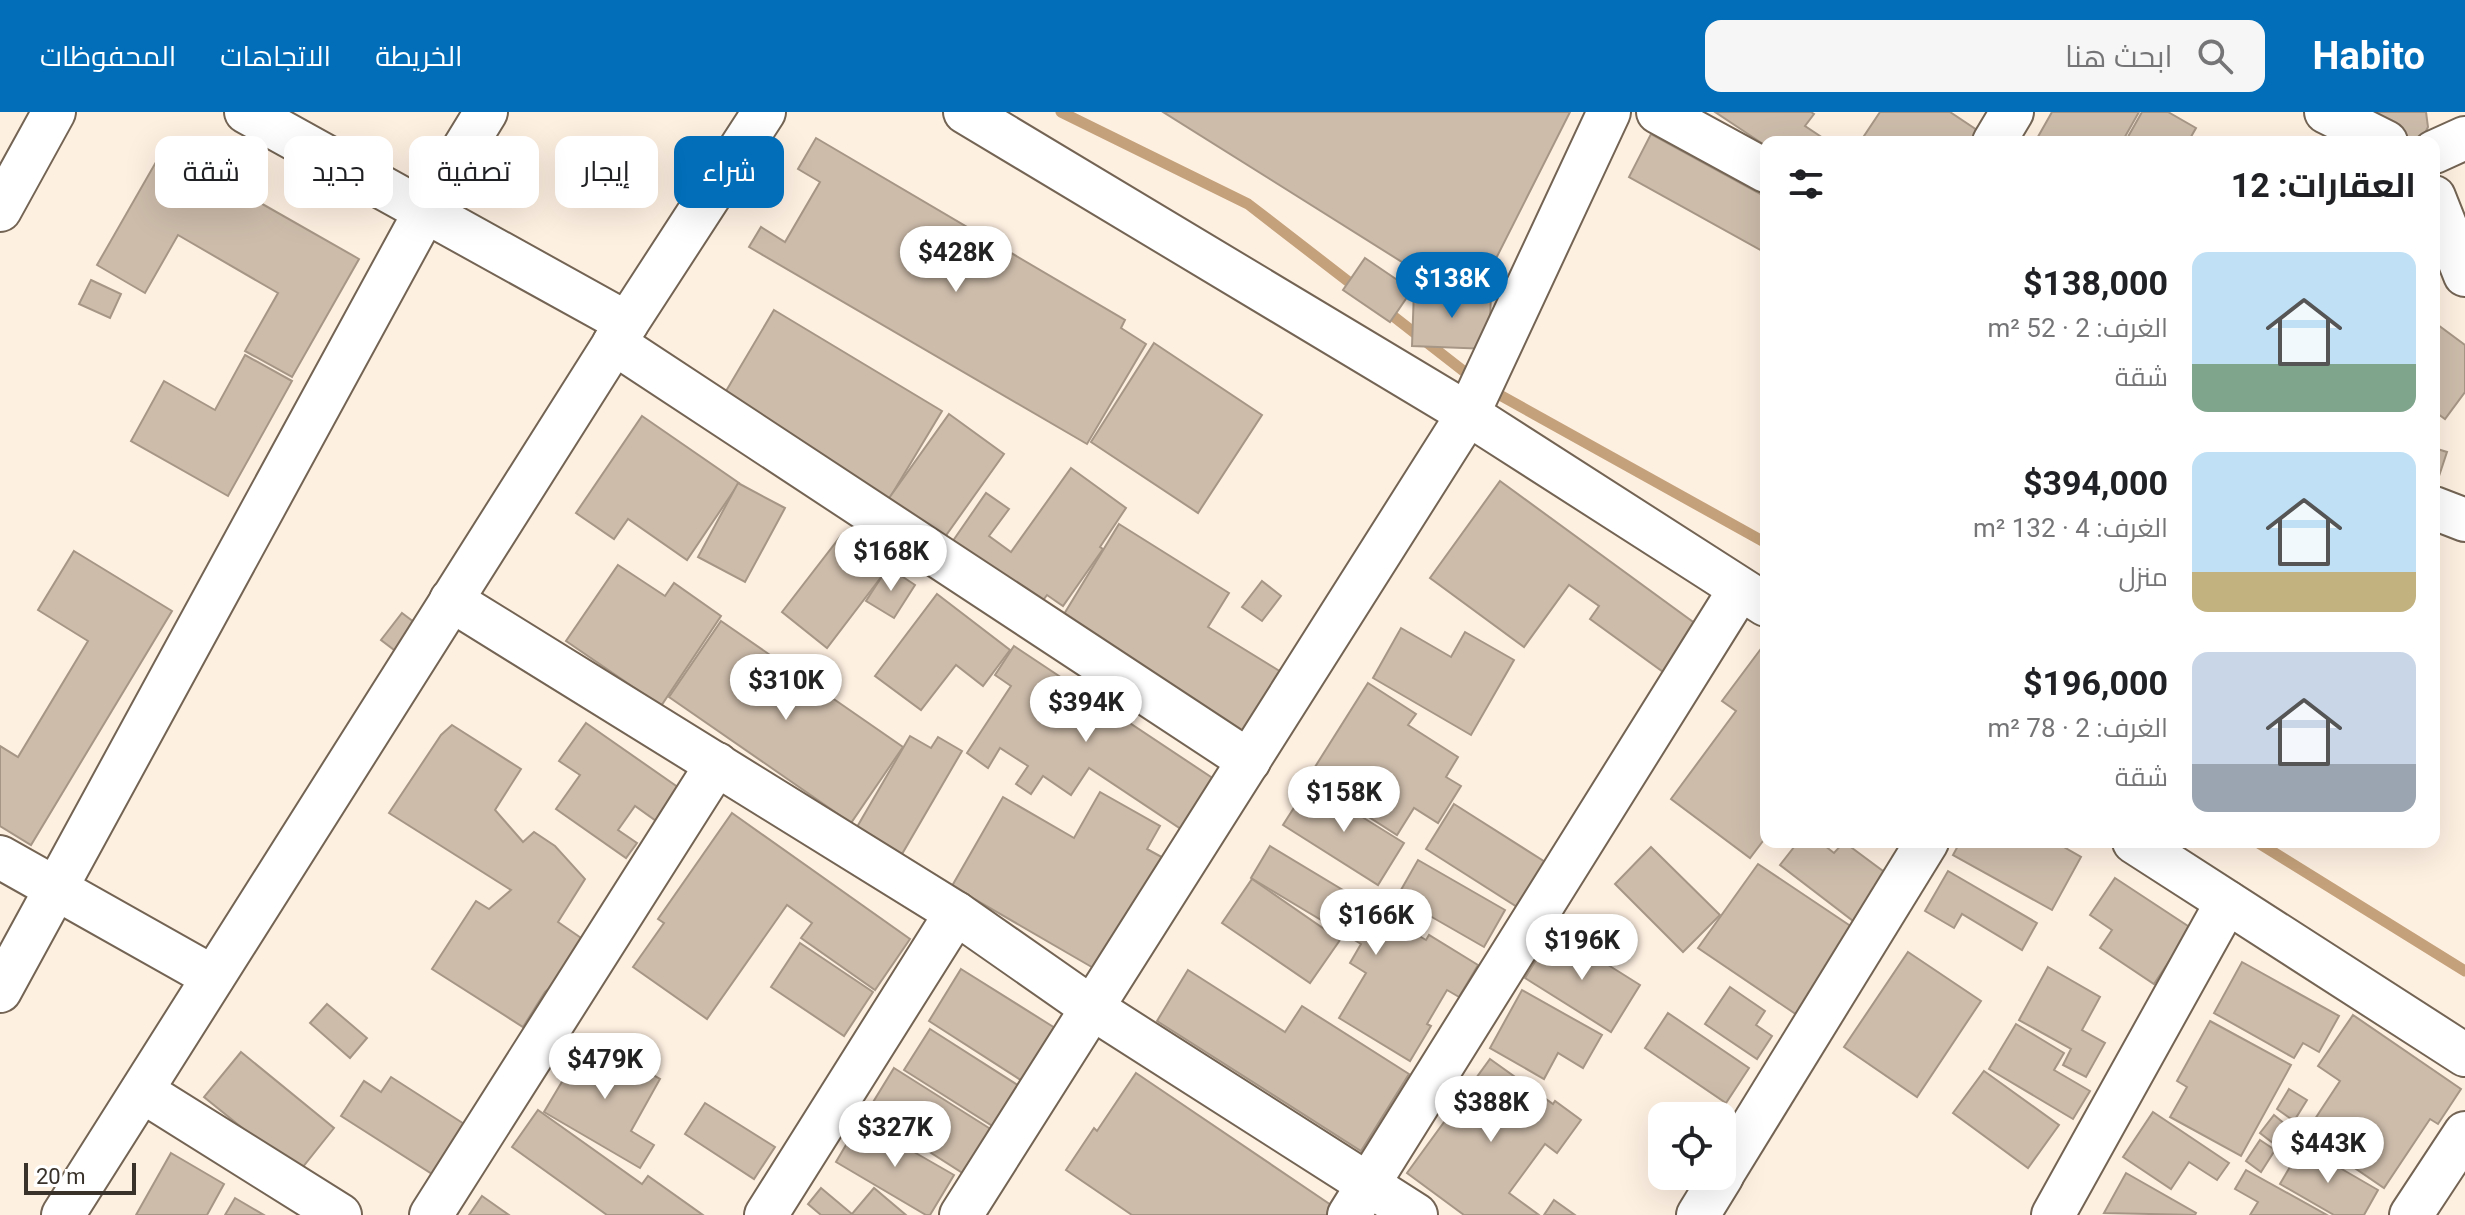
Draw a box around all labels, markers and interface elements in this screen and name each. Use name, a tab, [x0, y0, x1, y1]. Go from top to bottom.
search box	[1705, 20, 2265, 92]
icon: search	[2193, 34, 2237, 78]
text: Habito	[2313, 34, 2425, 78]
text: ابحث هنا	[2065, 39, 2173, 74]
text: المحفوظات	[40, 40, 176, 73]
text: الاتجاهات	[220, 40, 331, 73]
text: الخريطة	[375, 40, 463, 73]
chip: شقة	[155, 136, 268, 208]
chip: جديد	[284, 136, 393, 208]
chip: تصفية	[409, 136, 539, 208]
chip: إيجار	[555, 136, 658, 208]
chip: شراء	[674, 136, 784, 208]
icon: filters	[1784, 162, 1828, 206]
text: العقارات: 12	[2231, 165, 2416, 205]
pin: $428K	[900, 226, 1012, 294]
text: $428K	[918, 237, 994, 267]
pin: $138K	[1396, 252, 1508, 320]
text: $138K	[1414, 263, 1490, 293]
text: $138,000	[2023, 263, 2168, 303]
icon: home	[2256, 284, 2352, 380]
text: الغرف: 2 · 52 m²	[1988, 313, 2168, 343]
text: شقة	[2115, 362, 2168, 392]
text: $394,000	[2023, 463, 2168, 503]
icon: home	[2256, 484, 2352, 580]
text: الغرف: 4 · 132 m²	[1973, 513, 2168, 543]
pin: $168K	[835, 525, 947, 593]
text: $168K	[853, 536, 929, 566]
text: منزل	[2119, 562, 2168, 592]
pin: $310K	[730, 654, 842, 722]
text: $196,000	[2023, 663, 2168, 703]
text: $310K	[748, 665, 824, 695]
pin: $394K	[1030, 676, 1142, 744]
icon: home	[2256, 684, 2352, 780]
text: $394K	[1048, 687, 1124, 717]
text: الغرف: 2 · 78 m²	[1988, 713, 2168, 743]
text: شقة	[2115, 762, 2168, 792]
pin: $158K	[1288, 766, 1400, 834]
text: $158K	[1306, 777, 1382, 807]
pin: $166K	[1320, 889, 1432, 957]
text: $166K	[1338, 900, 1414, 930]
pin: $196K	[1526, 914, 1638, 982]
text: $196K	[1544, 925, 1620, 955]
pin: $479K	[549, 1033, 661, 1101]
text: $479K	[567, 1044, 643, 1074]
pin: $388K	[1435, 1076, 1547, 1144]
text: $388K	[1453, 1087, 1529, 1117]
pin: $327K	[839, 1101, 951, 1169]
map controls	[1648, 1102, 1736, 1190]
button: locate	[1648, 1102, 1736, 1190]
text: $327K	[857, 1112, 933, 1142]
pin: $443K	[2272, 1117, 2384, 1185]
text: $443K	[2290, 1128, 2366, 1158]
scale bar	[24, 1159, 136, 1195]
text: 20 m	[36, 1164, 85, 1189]

